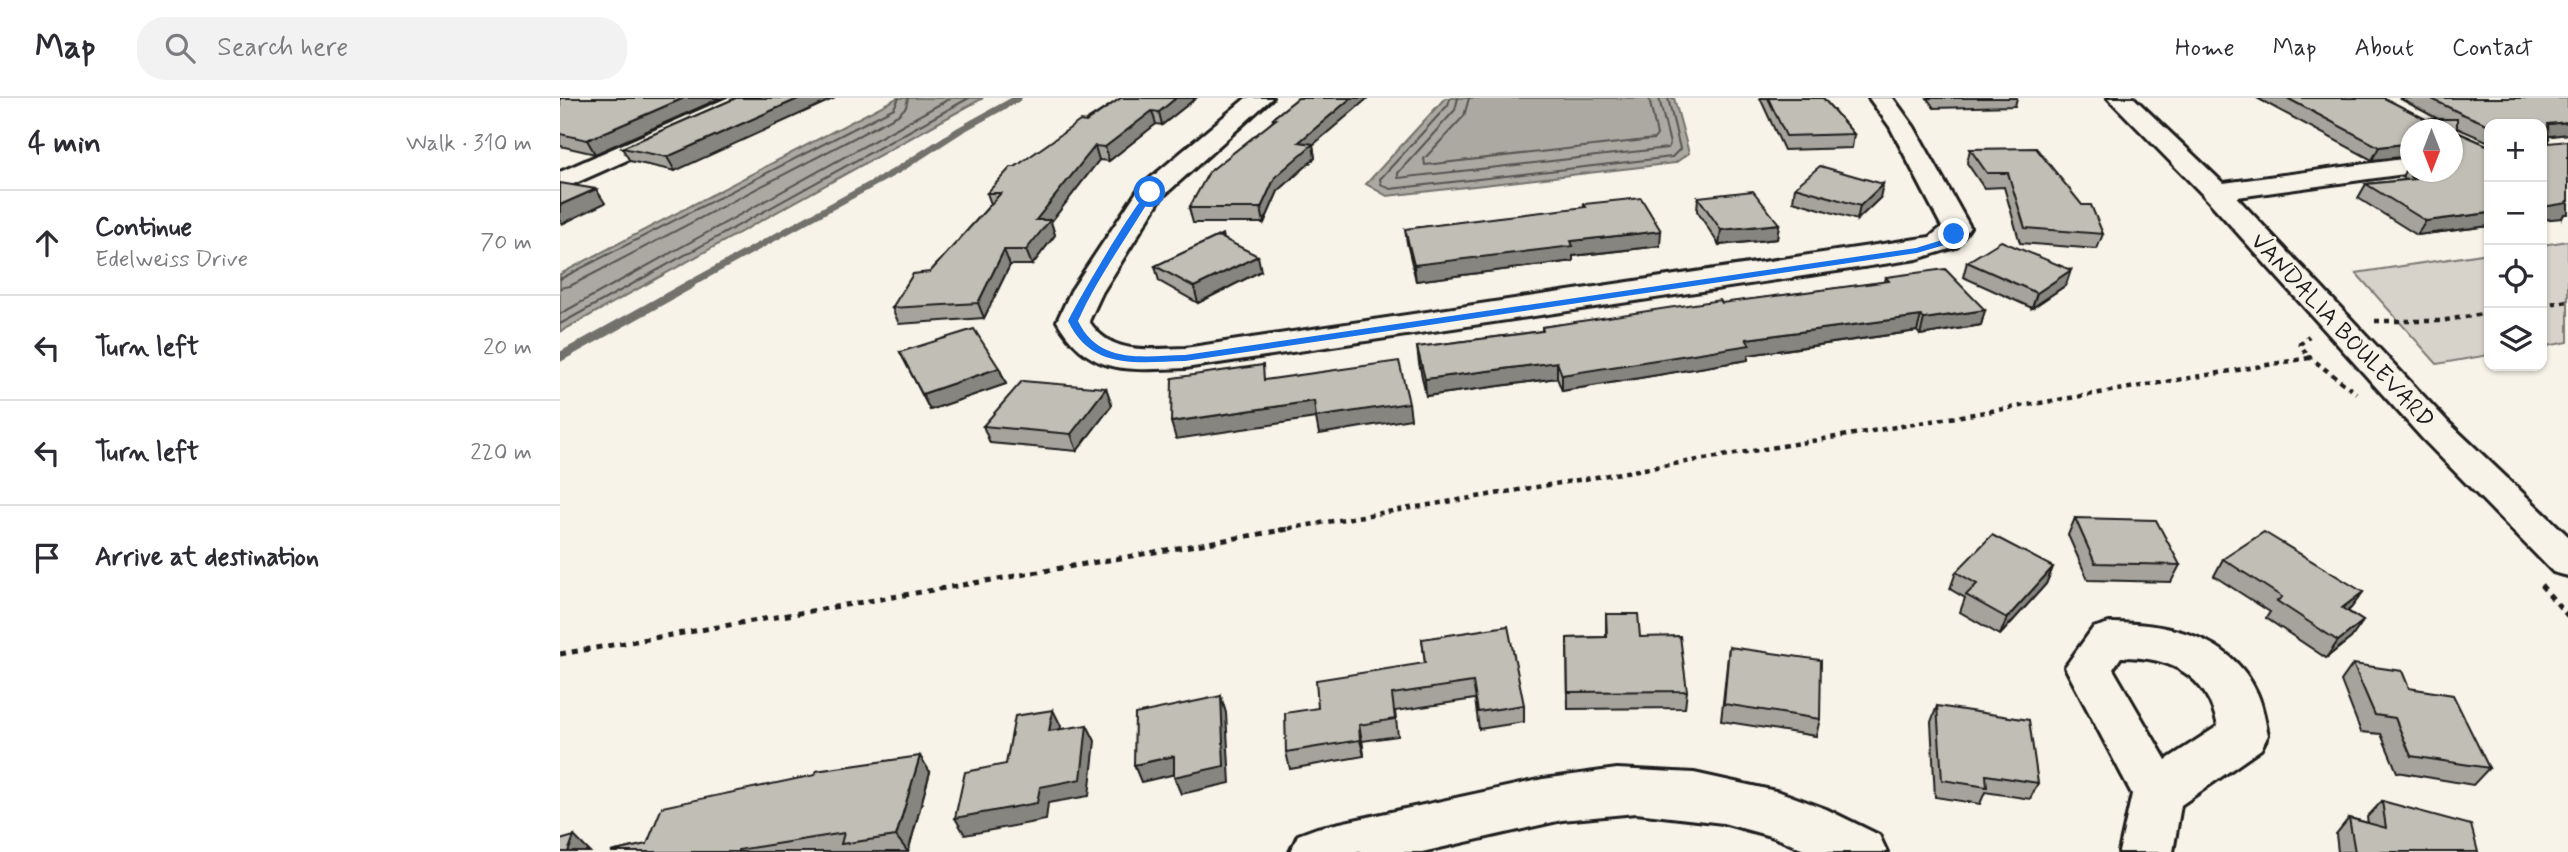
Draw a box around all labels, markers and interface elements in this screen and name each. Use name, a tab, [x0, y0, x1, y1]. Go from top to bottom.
search box	[137, 17, 627, 80]
text: Map	[35, 26, 95, 70]
icon: search	[161, 29, 199, 67]
text: Search here	[217, 31, 348, 65]
text: Home	[2175, 33, 2235, 64]
text: Map	[2273, 33, 2317, 64]
text: About	[2355, 33, 2414, 64]
text: Contact	[2452, 33, 2533, 64]
north arrow	[2400, 119, 2463, 182]
map controls	[2484, 119, 2547, 371]
button: +	[2484, 119, 2547, 182]
text: 4 min	[28, 124, 101, 163]
text: Walk · 310 m	[406, 129, 532, 159]
route start	[1134, 176, 1165, 207]
button: −	[2484, 182, 2547, 245]
text: Continue	[95, 211, 192, 245]
route end	[1938, 218, 1969, 249]
icon: ahead	[28, 224, 66, 262]
street label: VANDALIA BOULEVARD	[2243, 227, 2441, 435]
text: 70 m	[480, 228, 532, 258]
text: Edelweiss Drive	[95, 245, 248, 275]
button: locate	[2484, 245, 2547, 308]
button: layers	[2484, 308, 2547, 371]
icon: left	[28, 329, 66, 367]
text: Turn left	[95, 331, 199, 365]
text: 20 m	[483, 333, 532, 363]
icon: left	[28, 434, 66, 472]
text: Turn left	[95, 436, 199, 470]
text: 220 m	[470, 438, 532, 468]
icon: arrive	[28, 539, 66, 577]
text: Arrive at destination	[95, 541, 319, 575]

